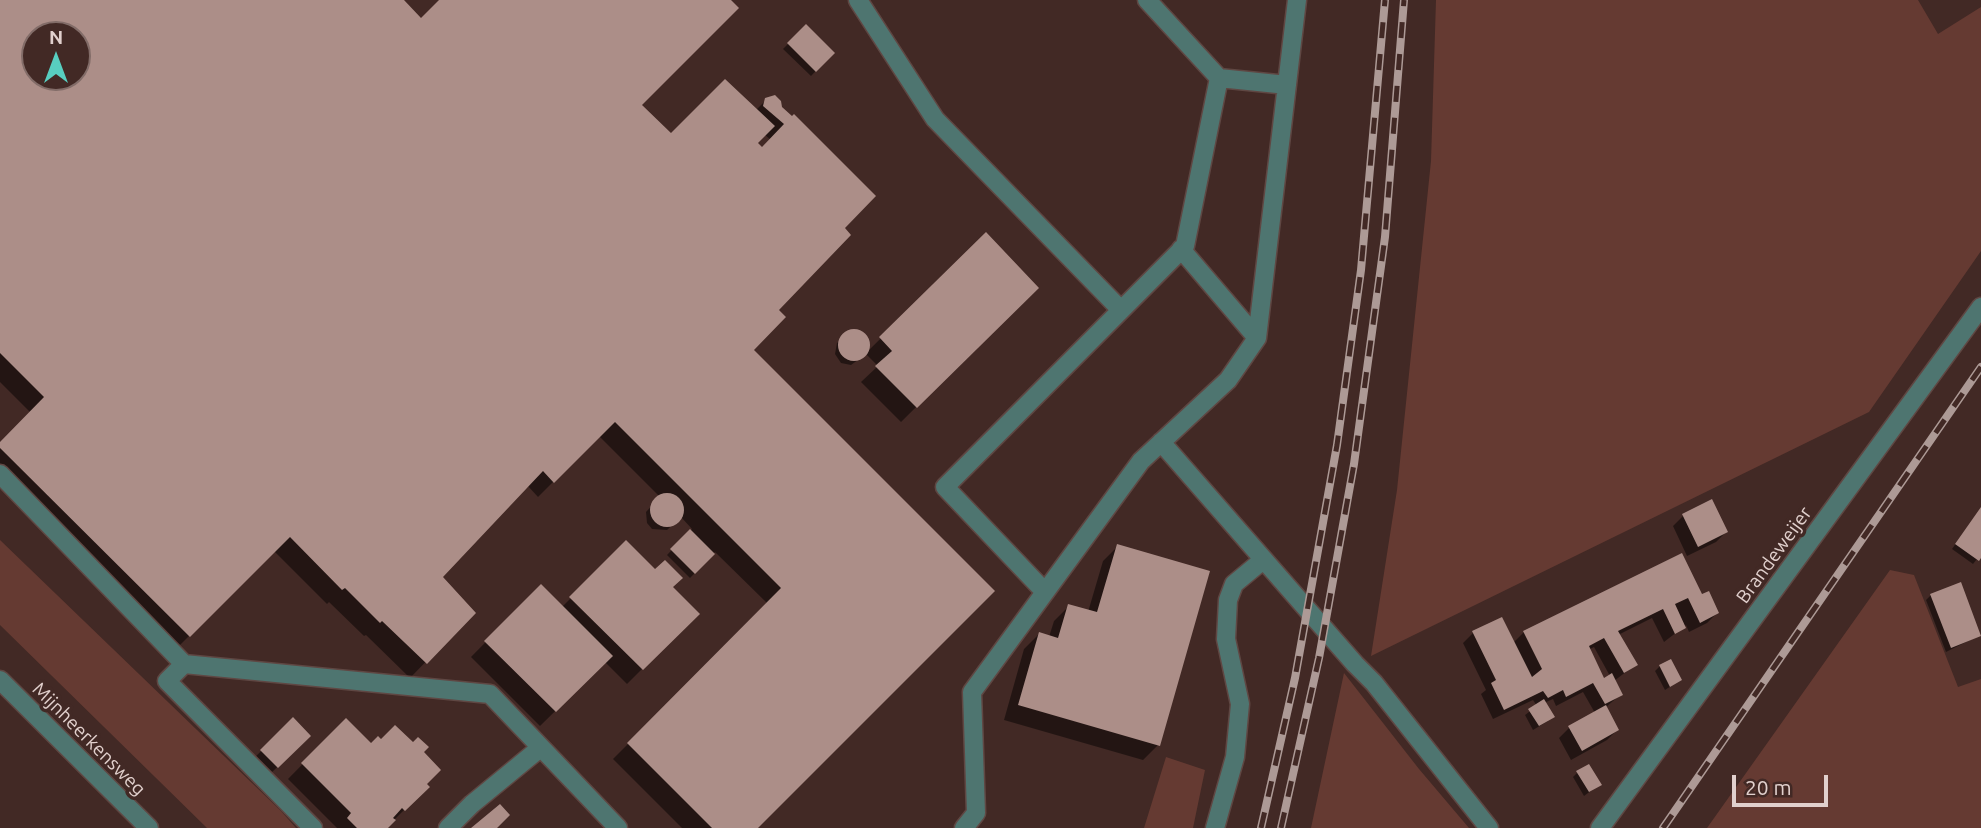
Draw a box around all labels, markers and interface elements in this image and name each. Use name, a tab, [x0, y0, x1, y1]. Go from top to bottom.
north arrow	[21, 21, 91, 91]
text: N	[49, 26, 63, 48]
street label: Brandeweijer	[1731, 502, 1817, 608]
street label: Mijnheerkensweg	[28, 678, 150, 800]
scale bar	[1736, 762, 1832, 806]
text: 20 m	[1745, 775, 1792, 799]

